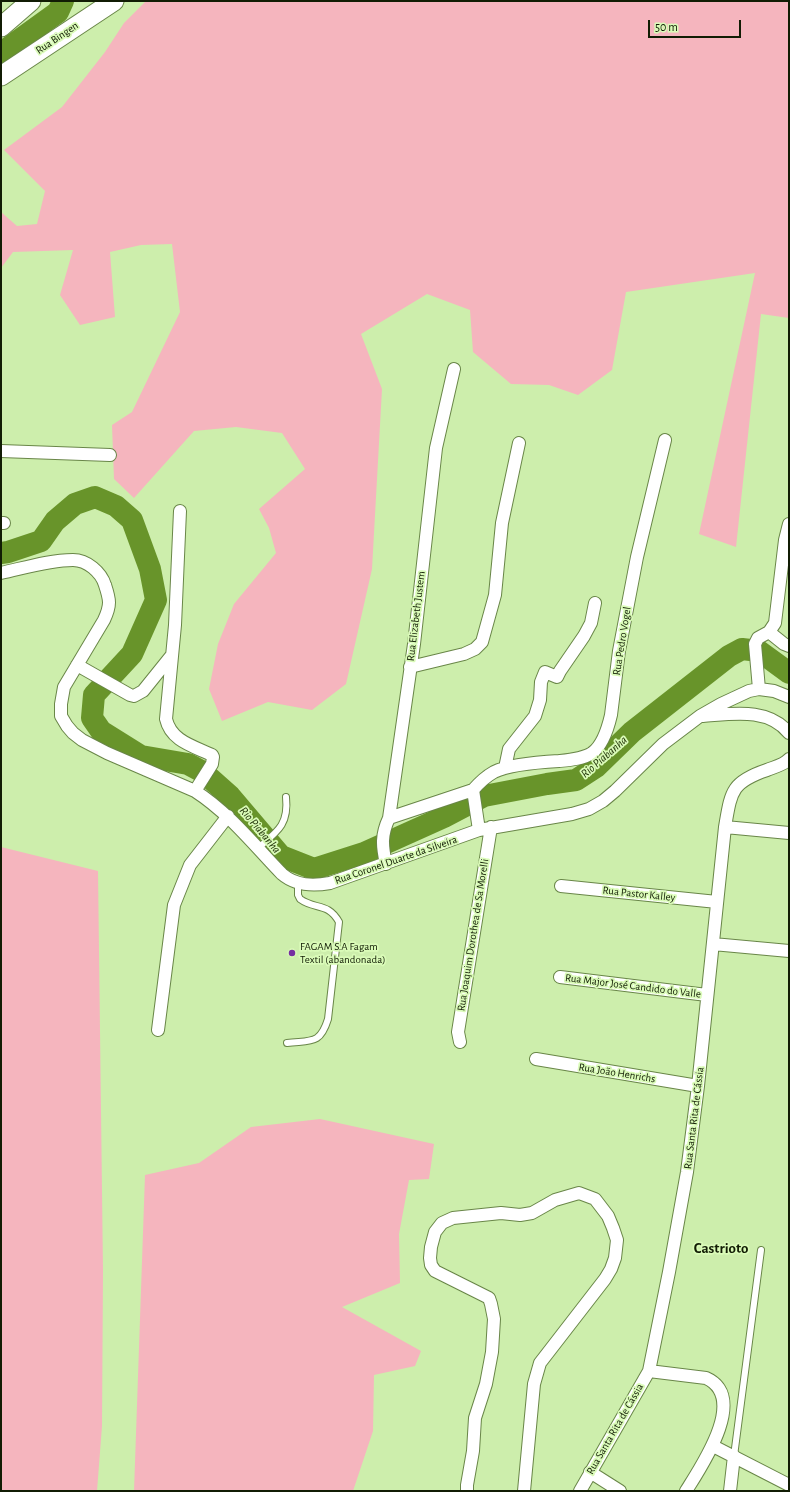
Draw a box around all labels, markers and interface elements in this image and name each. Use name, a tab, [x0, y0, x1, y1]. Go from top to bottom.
scale bar	[650, 12, 743, 38]
street label: Rua Bingen	[33, 19, 81, 57]
text: 50 m	[655, 21, 678, 33]
street label: Rua Elizabeth Justem	[404, 570, 428, 662]
street label: Rua Pedro Vogel	[610, 606, 634, 676]
water label: Rio Piabanha	[578, 733, 630, 781]
water label: Rio Piabanha	[236, 804, 284, 856]
street label: Rua Coronel Duarte da Silveira	[333, 833, 459, 887]
street label: Rua Joaquim Dorothea de Sa Morelli	[454, 858, 492, 1012]
street label: Rua Pastor Kalley	[602, 884, 676, 904]
place label: FAGAM S.A Fagam Textil (abandonada)	[300, 940, 386, 966]
marker: FAGAM S.A Fagam Textil (abandonada)	[287, 948, 297, 958]
street label: Rua Major José Candido do Valle	[564, 971, 702, 1001]
street label: Rua João Henrichs	[578, 1060, 656, 1086]
street label: Rua Santa Rita de Cássia	[681, 1066, 707, 1170]
district label: Castrioto	[694, 1239, 748, 1257]
street label: Rua Santa Rita de Cássia	[584, 1381, 646, 1477]

